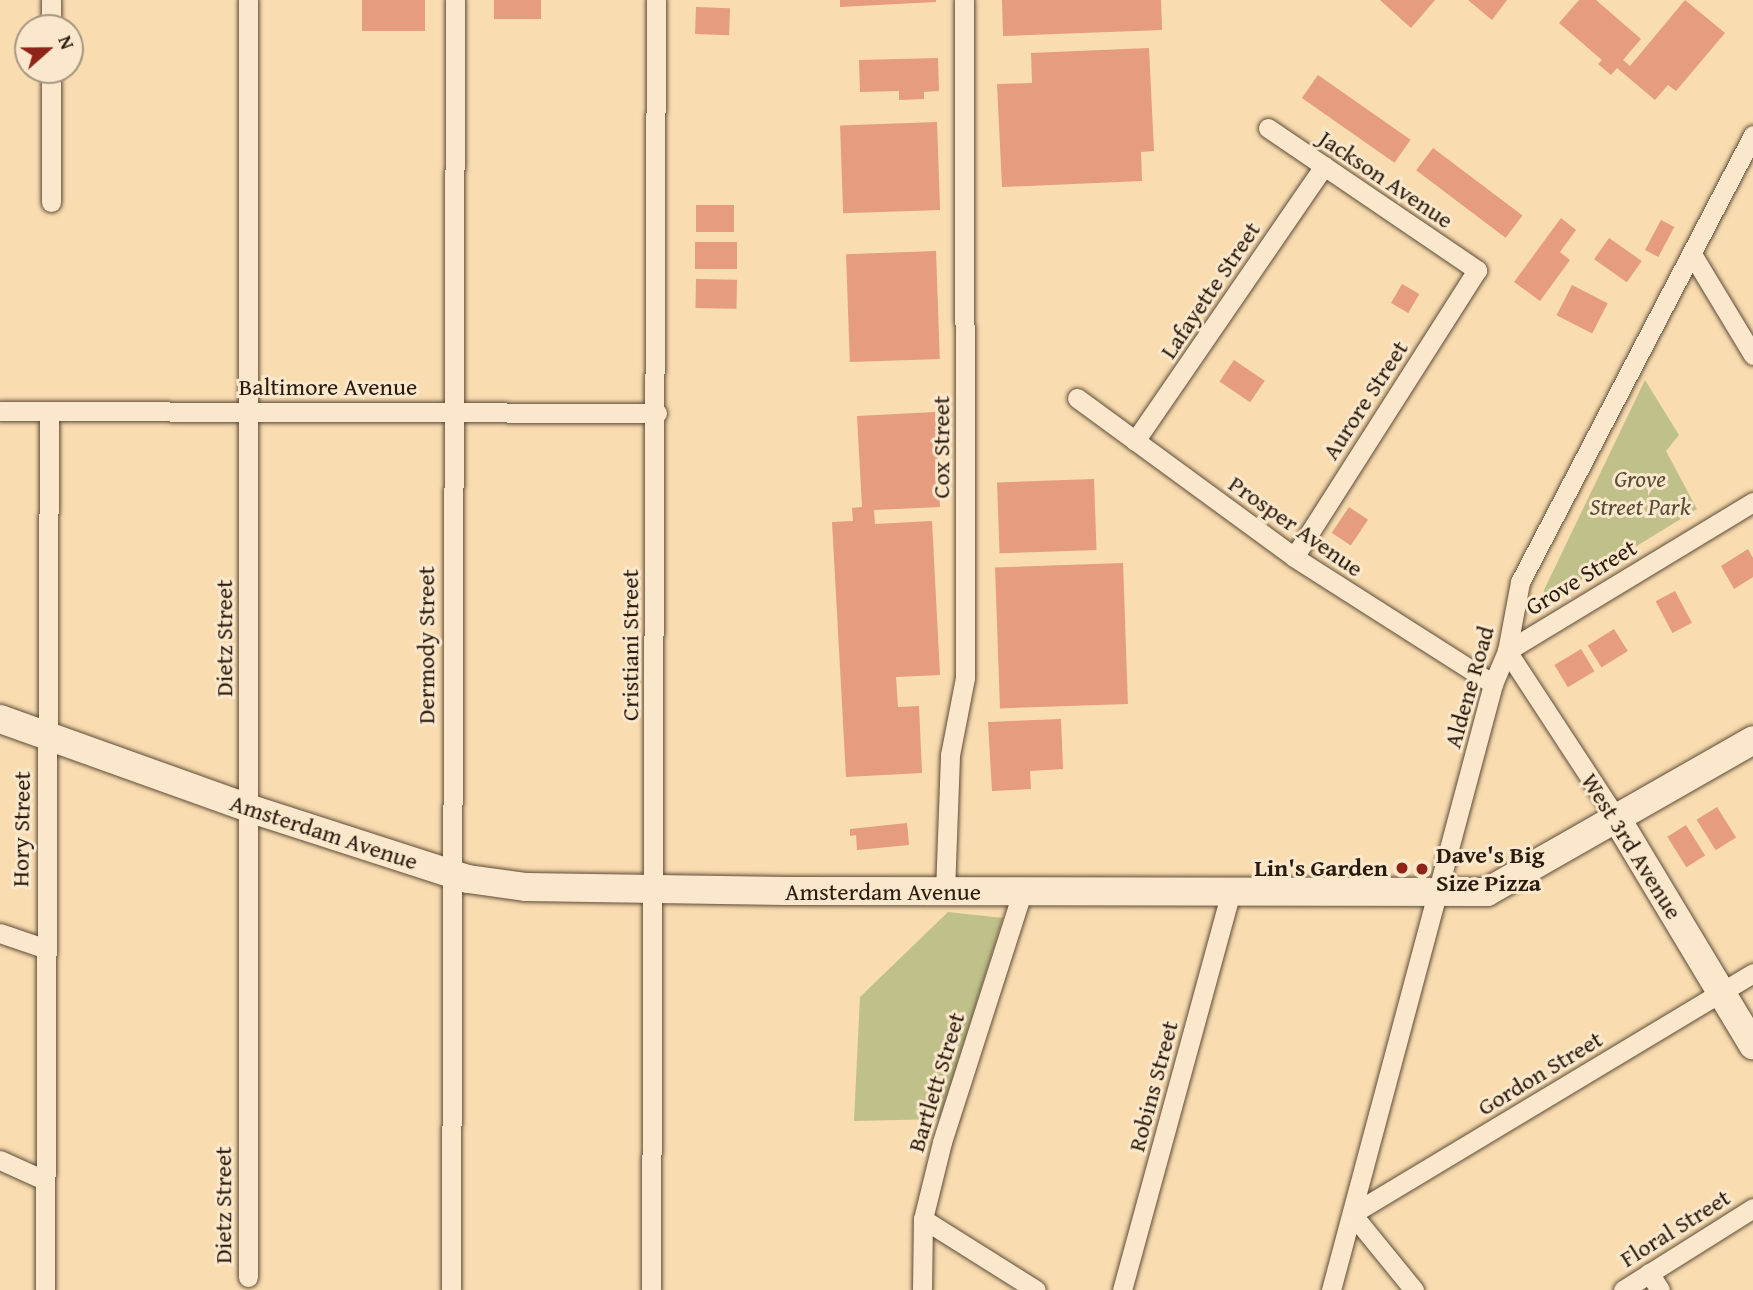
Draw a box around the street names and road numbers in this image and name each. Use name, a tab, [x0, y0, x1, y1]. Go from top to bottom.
street label: Jackson Avenue	[1313, 124, 1459, 234]
street label: Lafayette Street	[1154, 216, 1266, 364]
street label: Aurore Street	[1316, 335, 1414, 465]
street label: Baltimore Avenue	[239, 373, 417, 401]
street label: Cox Street	[927, 395, 955, 499]
street label: Prosper Avenue	[1223, 469, 1369, 583]
street label: Grove Street	[1520, 533, 1642, 621]
street label: Dermody Street	[412, 566, 440, 724]
street label: Cristiani Street	[616, 569, 644, 721]
street label: Dietz Street	[210, 579, 238, 697]
street label: Aldene Road	[1438, 623, 1500, 751]
street label: West 3rd Avenue	[1576, 768, 1688, 924]
street label: Hory Street	[6, 771, 36, 887]
street label: Amsterdam Avenue	[226, 788, 422, 876]
street label: Amsterdam Avenue	[785, 878, 981, 906]
street label: Bartlett Street	[901, 1009, 971, 1155]
street label: Robins Street	[1122, 1017, 1184, 1155]
street label: Gordon Street	[1472, 1024, 1608, 1122]
street label: Dietz Street	[209, 1146, 237, 1264]
street label: Floral Street	[1615, 1183, 1735, 1273]

